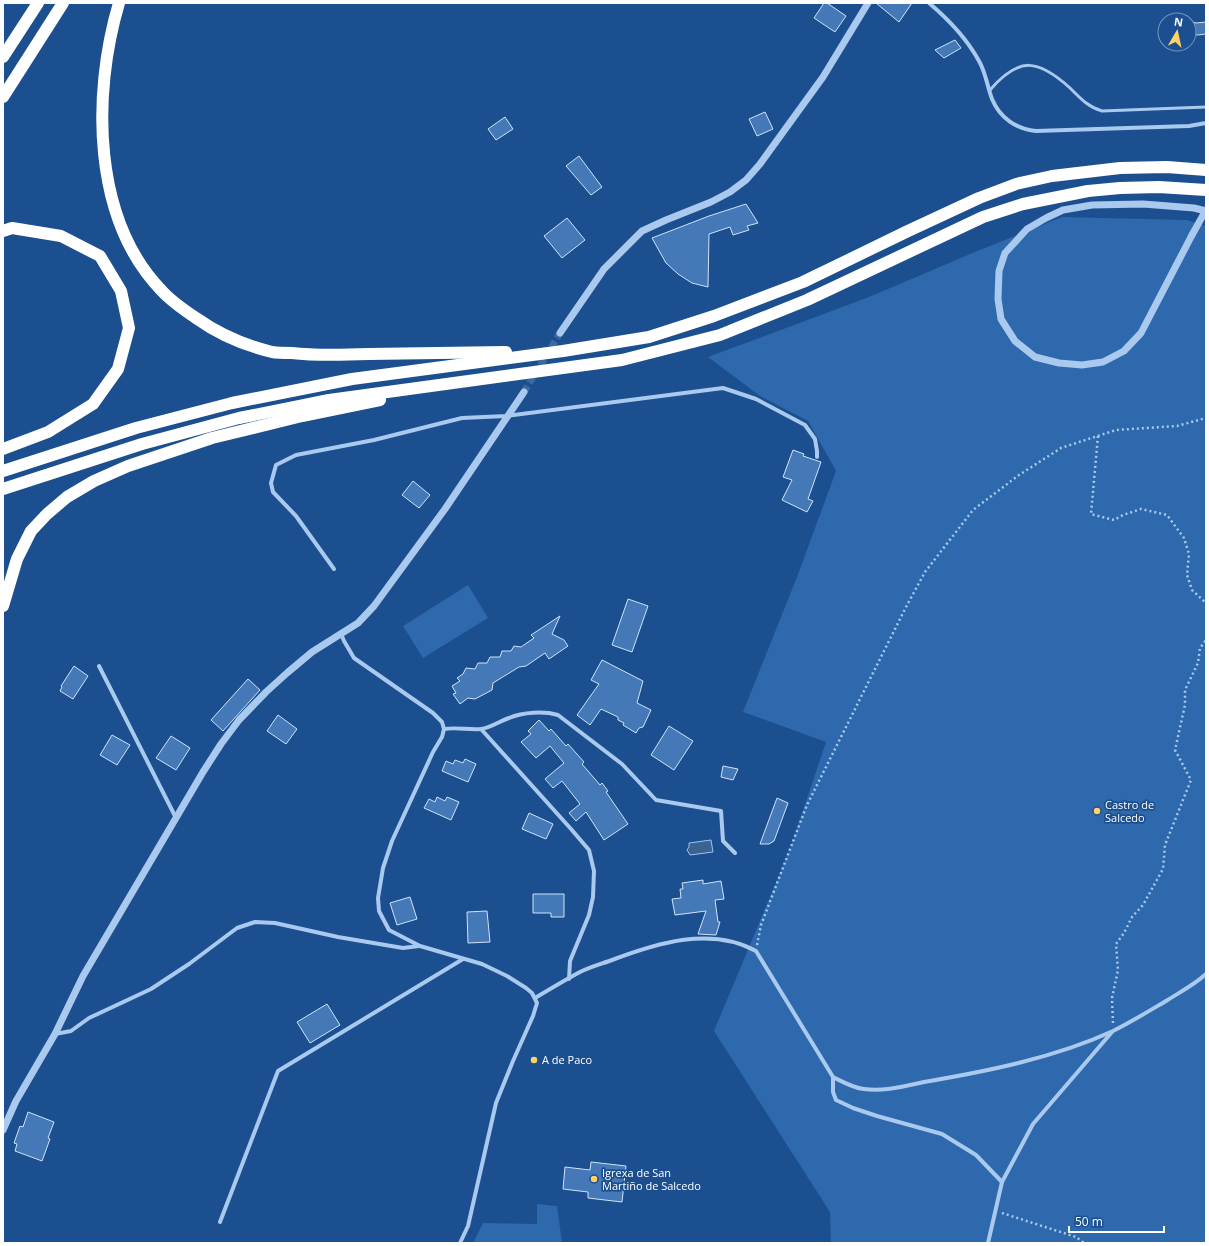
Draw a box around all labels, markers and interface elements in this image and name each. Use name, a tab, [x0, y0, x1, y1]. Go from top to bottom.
north arrow	[1157, 12, 1197, 52]
text: N	[1173, 14, 1184, 30]
place label: Castro de Salcedo	[1105, 797, 1154, 825]
marker: Castro de Salcedo	[1092, 806, 1102, 816]
place label: A de Paco	[542, 1052, 593, 1067]
marker: A de Paco	[529, 1055, 539, 1065]
place label: Igrexa de San Martiño de Salcedo	[602, 1165, 701, 1193]
marker: Igrexa de San Martiño de Salcedo	[589, 1174, 599, 1184]
scale bar	[1069, 1208, 1164, 1234]
text: 50 m	[1075, 1213, 1103, 1230]

